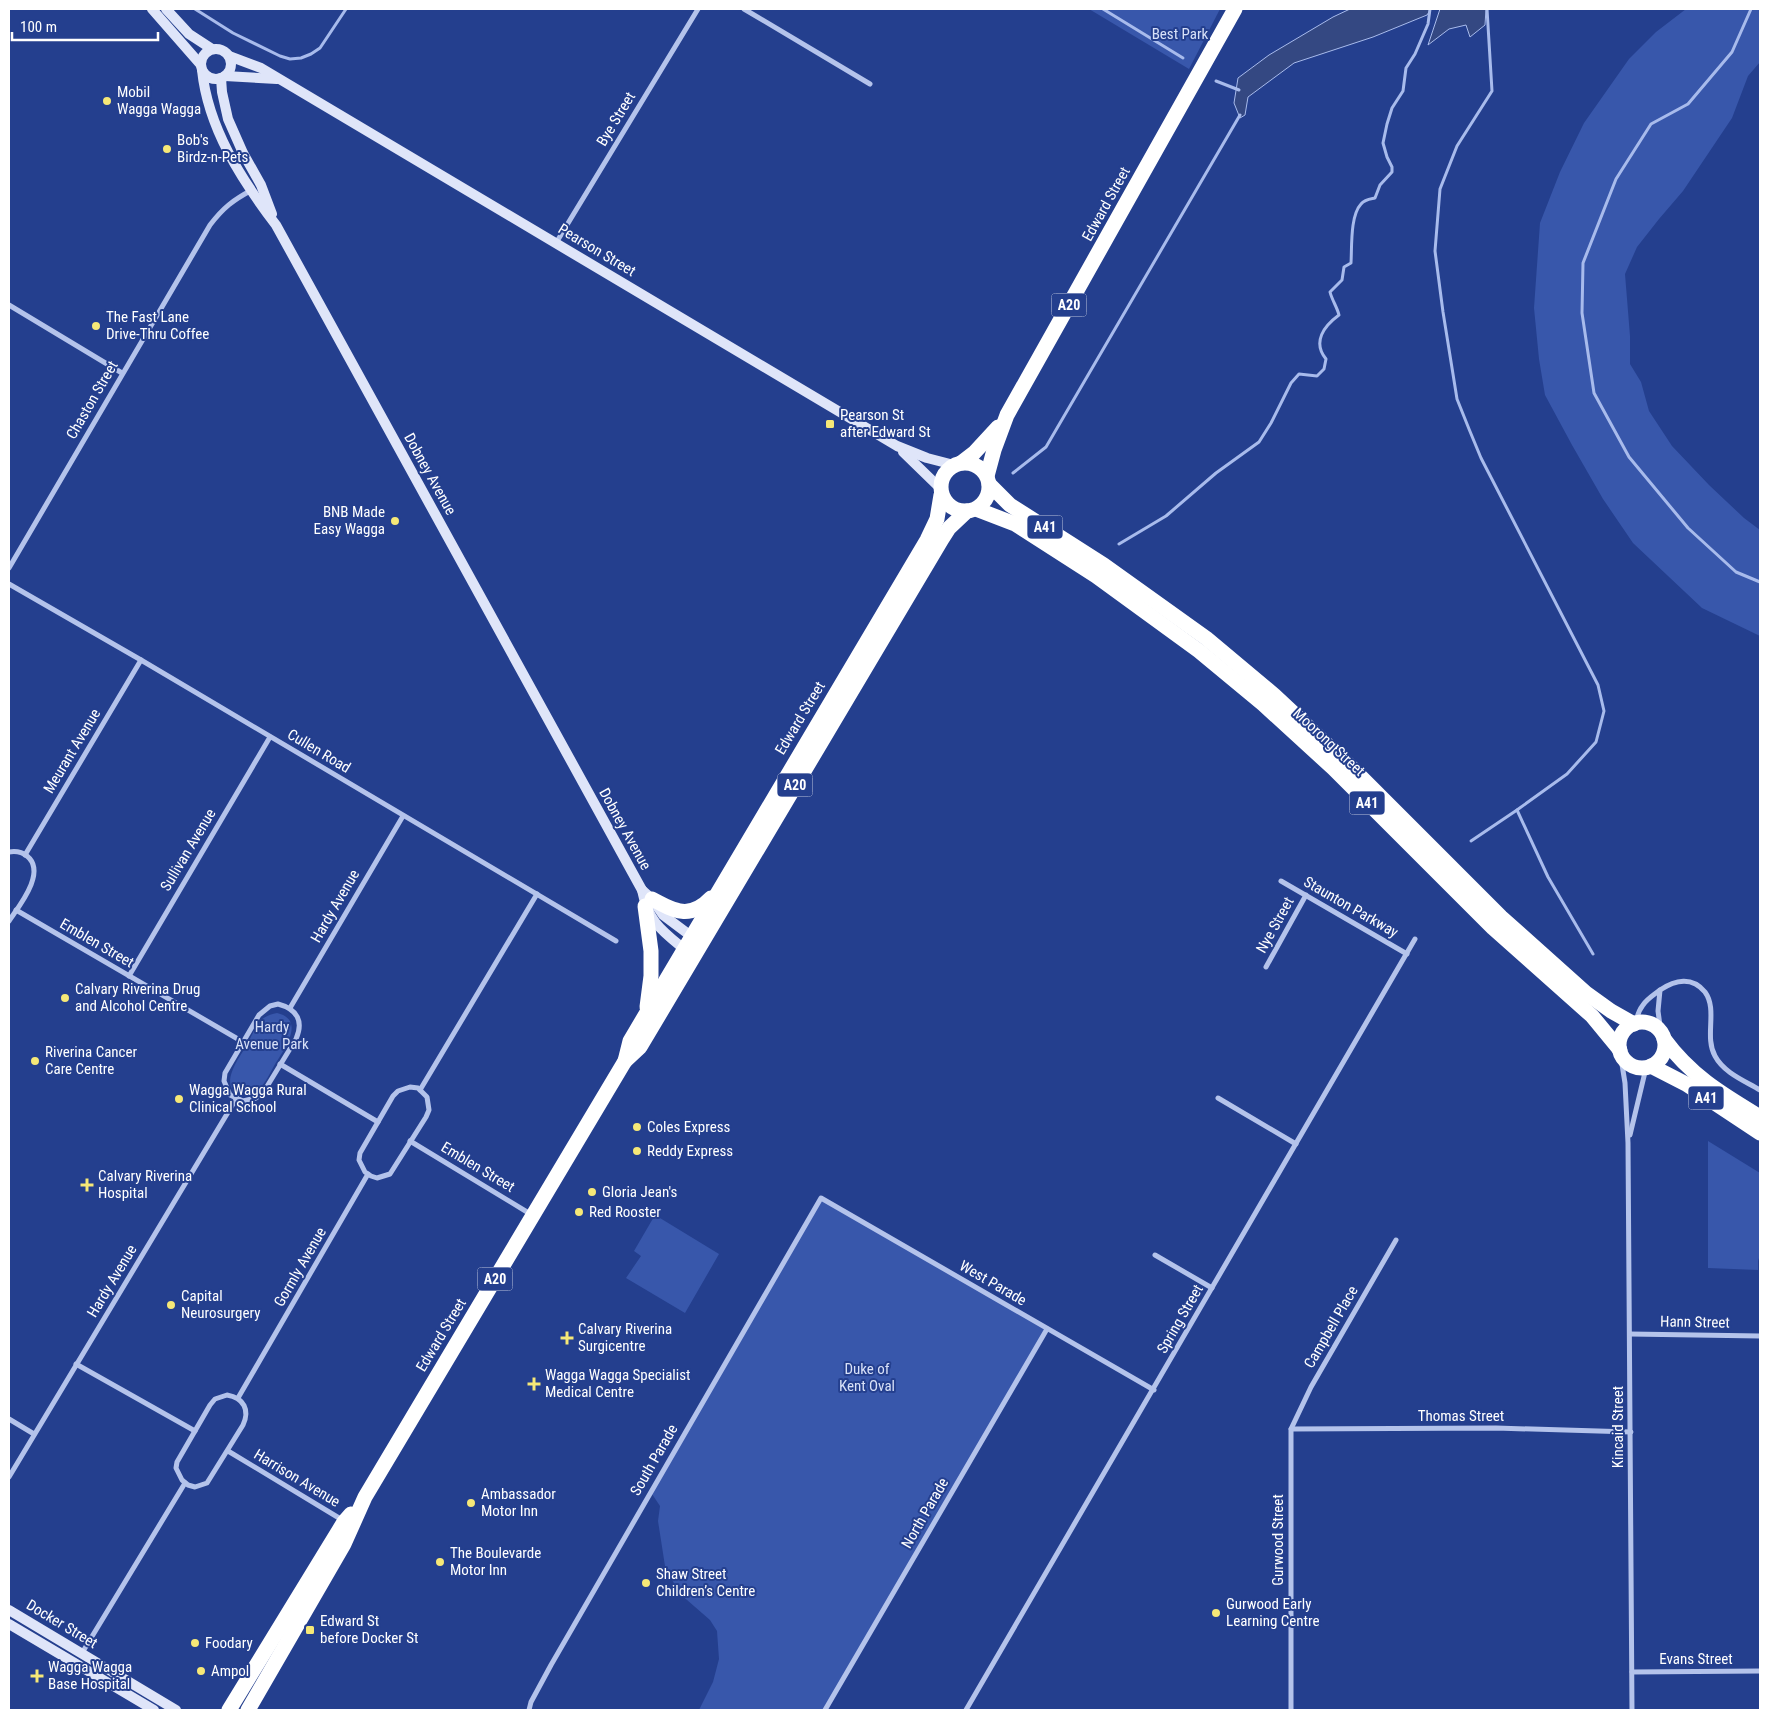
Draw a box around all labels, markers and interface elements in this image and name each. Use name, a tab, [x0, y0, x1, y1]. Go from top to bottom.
scale bar	[12, 10, 159, 42]
text: 100 m	[20, 18, 57, 36]
park label: Best Park	[1152, 25, 1209, 43]
place label: Mobil Wagga Wagga	[117, 83, 201, 118]
street label: Bye Street	[593, 89, 639, 149]
marker: Mobil Wagga Wagga	[101, 95, 113, 107]
place label: Bob's Birdz-n-Pets	[177, 131, 248, 166]
marker: Bob's Birdz-n-Pets	[161, 143, 173, 155]
street label: Edward Street	[1078, 164, 1134, 244]
street label: Pearson Street	[555, 220, 639, 280]
road number: A20	[1052, 294, 1086, 316]
place label: The Fast Lane Drive-Thru Coffee	[106, 308, 209, 343]
marker: The Fast Lane Drive-Thru Coffee	[90, 320, 102, 332]
street label: Chaston Street	[62, 358, 122, 442]
place label: Pearson St after Edward St	[840, 406, 931, 441]
marker: Pearson St after Edward St	[824, 418, 836, 430]
street label: Dobney Avenue	[400, 430, 460, 518]
place label: BNB Made Easy Wagga	[313, 503, 385, 538]
marker: BNB Made Easy Wagga	[389, 515, 401, 527]
road number: A41	[1028, 516, 1062, 538]
street label: Edward Street	[771, 678, 829, 758]
street label: Moorong Street	[1289, 704, 1369, 780]
street label: Meurant Avenue	[40, 705, 104, 797]
street label: Cullen Road	[284, 725, 354, 777]
road number: A20	[778, 774, 812, 796]
street label: Dobney Avenue	[595, 785, 655, 873]
road number: A41	[1350, 791, 1384, 814]
street label: Sullivan Avenue	[156, 806, 220, 894]
street label: Hardy Avenue	[307, 866, 363, 946]
street label: Staunton Parkway	[1300, 873, 1402, 941]
street label: Nye Street	[1252, 894, 1298, 956]
street label: Emblen Street	[57, 915, 137, 971]
place label: Calvary Riverina Drug and Alcohol Centre	[75, 980, 200, 1015]
marker: Calvary Riverina Drug and Alcohol Centre	[59, 992, 71, 1004]
park label: Hardy Avenue Park	[235, 1018, 309, 1053]
place label: Riverina Cancer Care Centre	[45, 1043, 138, 1078]
marker: Riverina Cancer Care Centre	[29, 1055, 41, 1067]
place label: Wagga Wagga Rural Clinical School	[189, 1081, 307, 1116]
road number: A41	[1688, 1086, 1724, 1110]
marker: Wagga Wagga Rural Clinical School	[173, 1093, 185, 1105]
place label: Coles Express	[647, 1118, 731, 1136]
marker: Coles Express	[631, 1121, 643, 1133]
street label: Emblen Street	[438, 1138, 518, 1196]
place label: Reddy Express	[647, 1142, 733, 1160]
marker: Reddy Express	[631, 1145, 643, 1157]
place label: Calvary Riverina Hospital	[98, 1167, 192, 1202]
marker: Calvary Riverina Hospital	[80, 1178, 94, 1192]
place label: Gloria Jean's	[602, 1183, 677, 1201]
marker: Gloria Jean's	[586, 1186, 598, 1198]
place label: Red Rooster	[589, 1203, 661, 1221]
marker: Red Rooster	[573, 1206, 585, 1218]
street label: Gormly Avenue	[270, 1224, 330, 1310]
street label: Hardy Avenue	[83, 1242, 141, 1320]
street label: West Parade	[956, 1257, 1030, 1309]
road number: A20	[478, 1268, 512, 1290]
street label: Spring Street	[1153, 1281, 1207, 1357]
street label: Campbell Place	[1300, 1283, 1362, 1371]
place label: Capital Neurosurgery	[181, 1287, 260, 1322]
street label: Edward Street	[412, 1295, 470, 1375]
marker: Capital Neurosurgery	[165, 1299, 177, 1311]
street label: Hann Street	[1660, 1312, 1730, 1332]
place label: Calvary Riverina Surgicentre	[578, 1320, 672, 1355]
marker: Calvary Riverina Surgicentre	[560, 1331, 574, 1345]
park label: Duke of Kent Oval	[839, 1360, 895, 1395]
place label: Wagga Wagga Specialist Medical Centre	[545, 1366, 691, 1401]
marker: Wagga Wagga Specialist Medical Centre	[527, 1377, 541, 1391]
street label: Kincaid Street	[1609, 1386, 1627, 1468]
street label: Thomas Street	[1418, 1407, 1504, 1425]
street label: South Parade	[626, 1421, 682, 1499]
street label: Harrison Avenue	[251, 1445, 343, 1511]
street label: North Parade	[898, 1475, 952, 1551]
place label: Ambassador Motor Inn	[481, 1485, 556, 1520]
street label: Gurwood Street	[1269, 1494, 1287, 1586]
marker: Ambassador Motor Inn	[465, 1497, 477, 1509]
place label: The Boulevarde Motor Inn	[450, 1544, 541, 1579]
marker: The Boulevarde Motor Inn	[434, 1556, 446, 1568]
place label: Shaw Street Children’s Centre	[656, 1565, 755, 1600]
marker: Shaw Street Children’s Centre	[640, 1577, 652, 1589]
place label: Gurwood Early Learning Centre	[1226, 1595, 1319, 1630]
street label: Docker Street	[23, 1596, 101, 1652]
marker: Gurwood Early Learning Centre	[1210, 1607, 1222, 1619]
place label: Edward St before Docker St	[320, 1612, 419, 1647]
marker: Edward St before Docker St	[304, 1624, 316, 1636]
place label: Foodary	[205, 1634, 253, 1652]
marker: Foodary	[189, 1637, 201, 1649]
street label: Evans Street	[1659, 1650, 1733, 1668]
place label: Wagga Wagga Base Hospital	[48, 1658, 132, 1693]
place label: Ampol	[211, 1662, 249, 1680]
marker: Ampol	[195, 1665, 207, 1677]
marker: Wagga Wagga Base Hospital	[30, 1669, 44, 1683]

